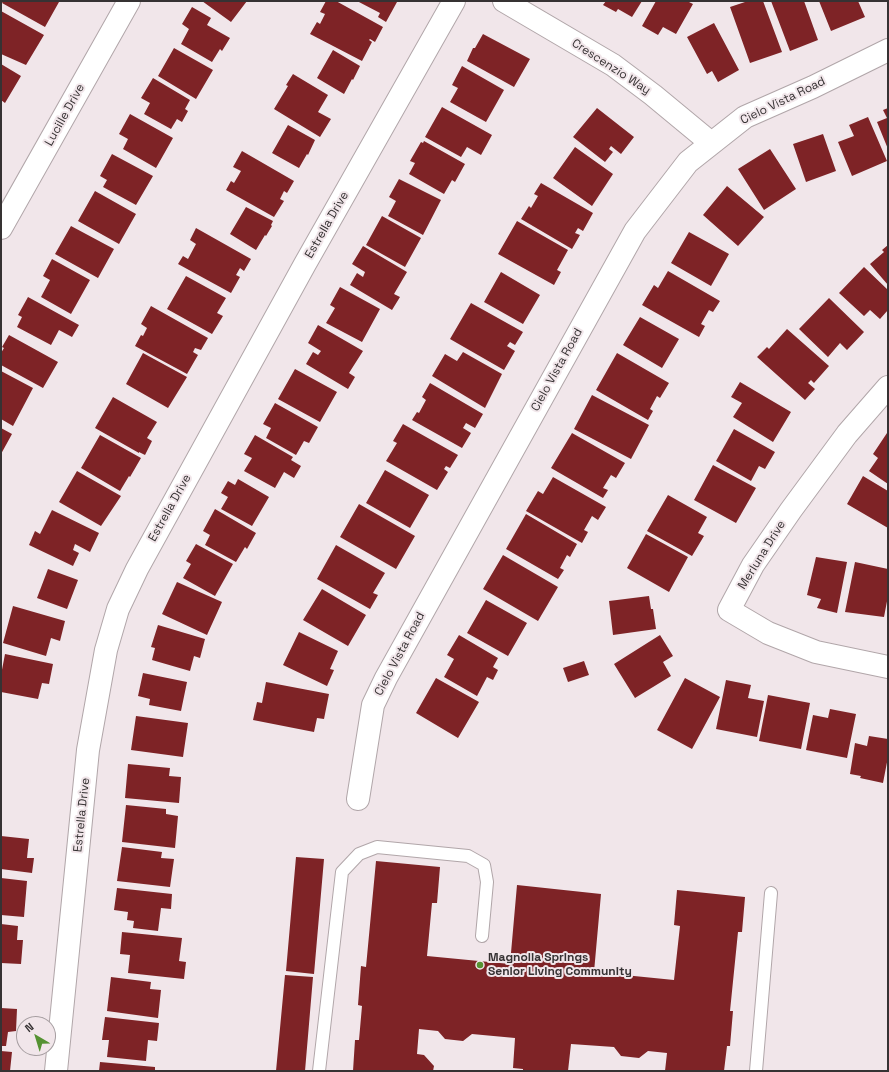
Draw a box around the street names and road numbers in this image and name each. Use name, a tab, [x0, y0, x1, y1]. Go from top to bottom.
street label: Crescenzio Way	[569, 36, 653, 98]
street label: Cielo Vista Road	[738, 74, 828, 128]
street label: Lucille Drive	[42, 81, 88, 149]
street label: Estrella Drive	[302, 189, 352, 261]
street label: Cielo Vista Road	[528, 326, 586, 414]
street label: Estrella Drive	[146, 472, 194, 544]
street label: Merluna Drive	[735, 518, 789, 592]
street label: Cielo Vista Road	[372, 610, 428, 698]
street label: Estrella Drive	[71, 777, 93, 853]

